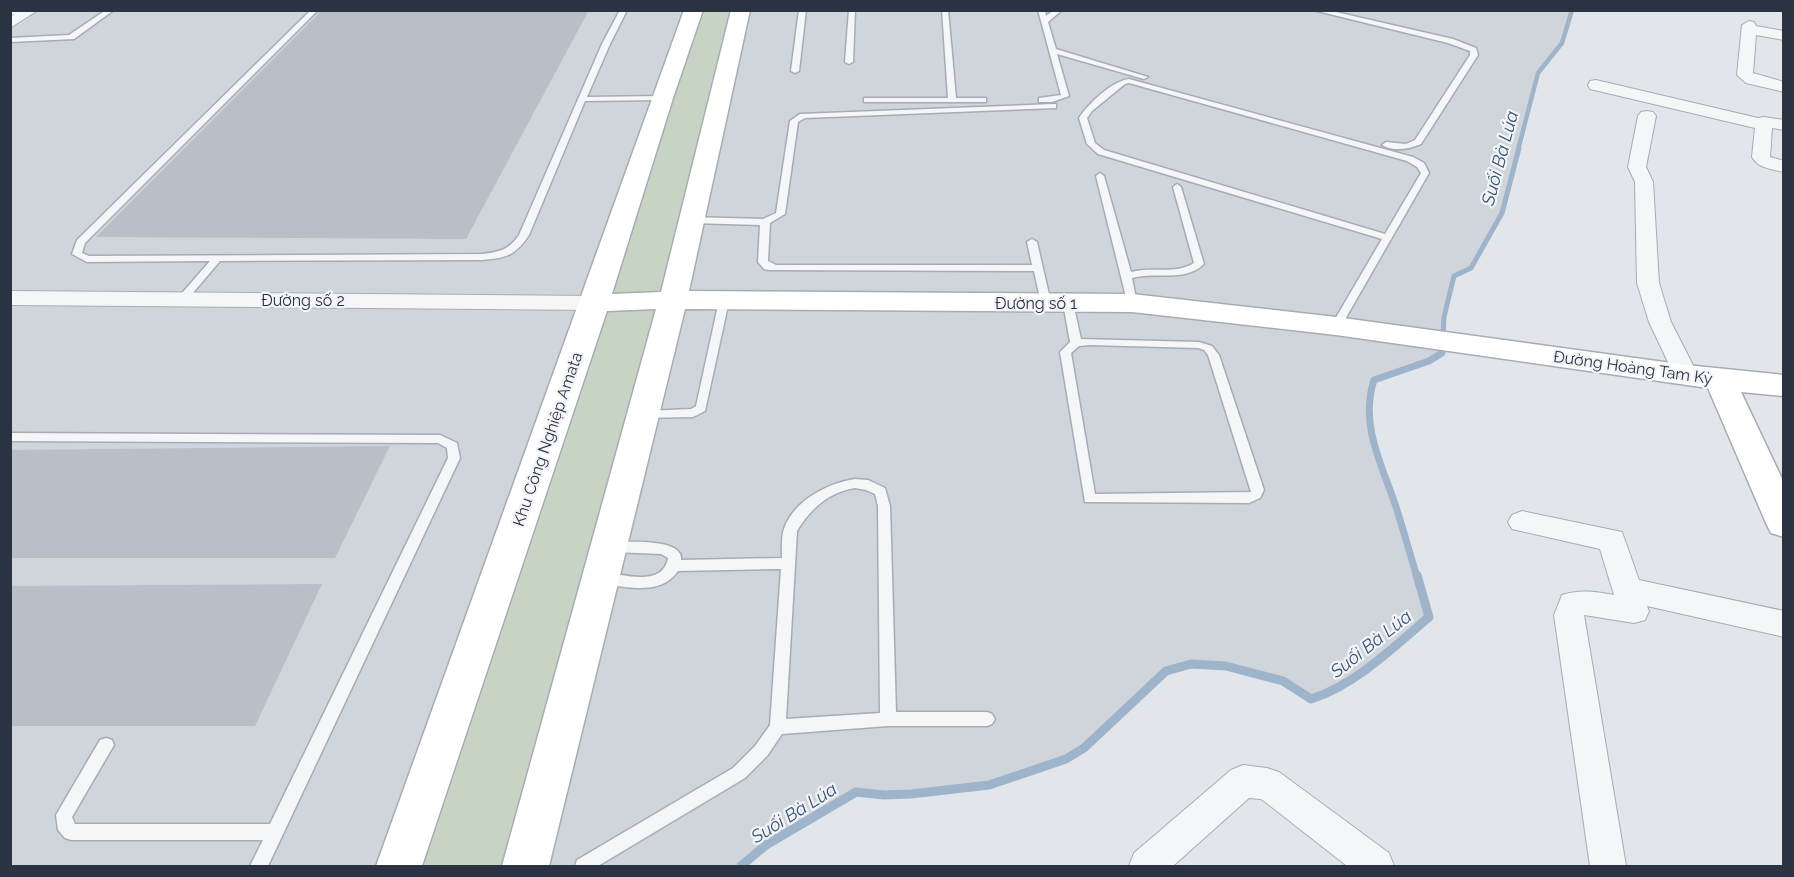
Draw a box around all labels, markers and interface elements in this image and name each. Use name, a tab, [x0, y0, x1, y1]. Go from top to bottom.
water label: Suối Bà Lúa	[1477, 108, 1522, 208]
street label: Đường số 2	[261, 291, 345, 310]
street label: Đường số 1	[995, 294, 1077, 313]
street label: Đường Hoàng Tam Kỳ	[1552, 347, 1714, 388]
street label: Khu Công Nghiệp Amata	[509, 350, 586, 529]
water label: Suối Bà Lúa	[1325, 605, 1416, 682]
water label: Suối Bà Lúa	[746, 778, 841, 848]

